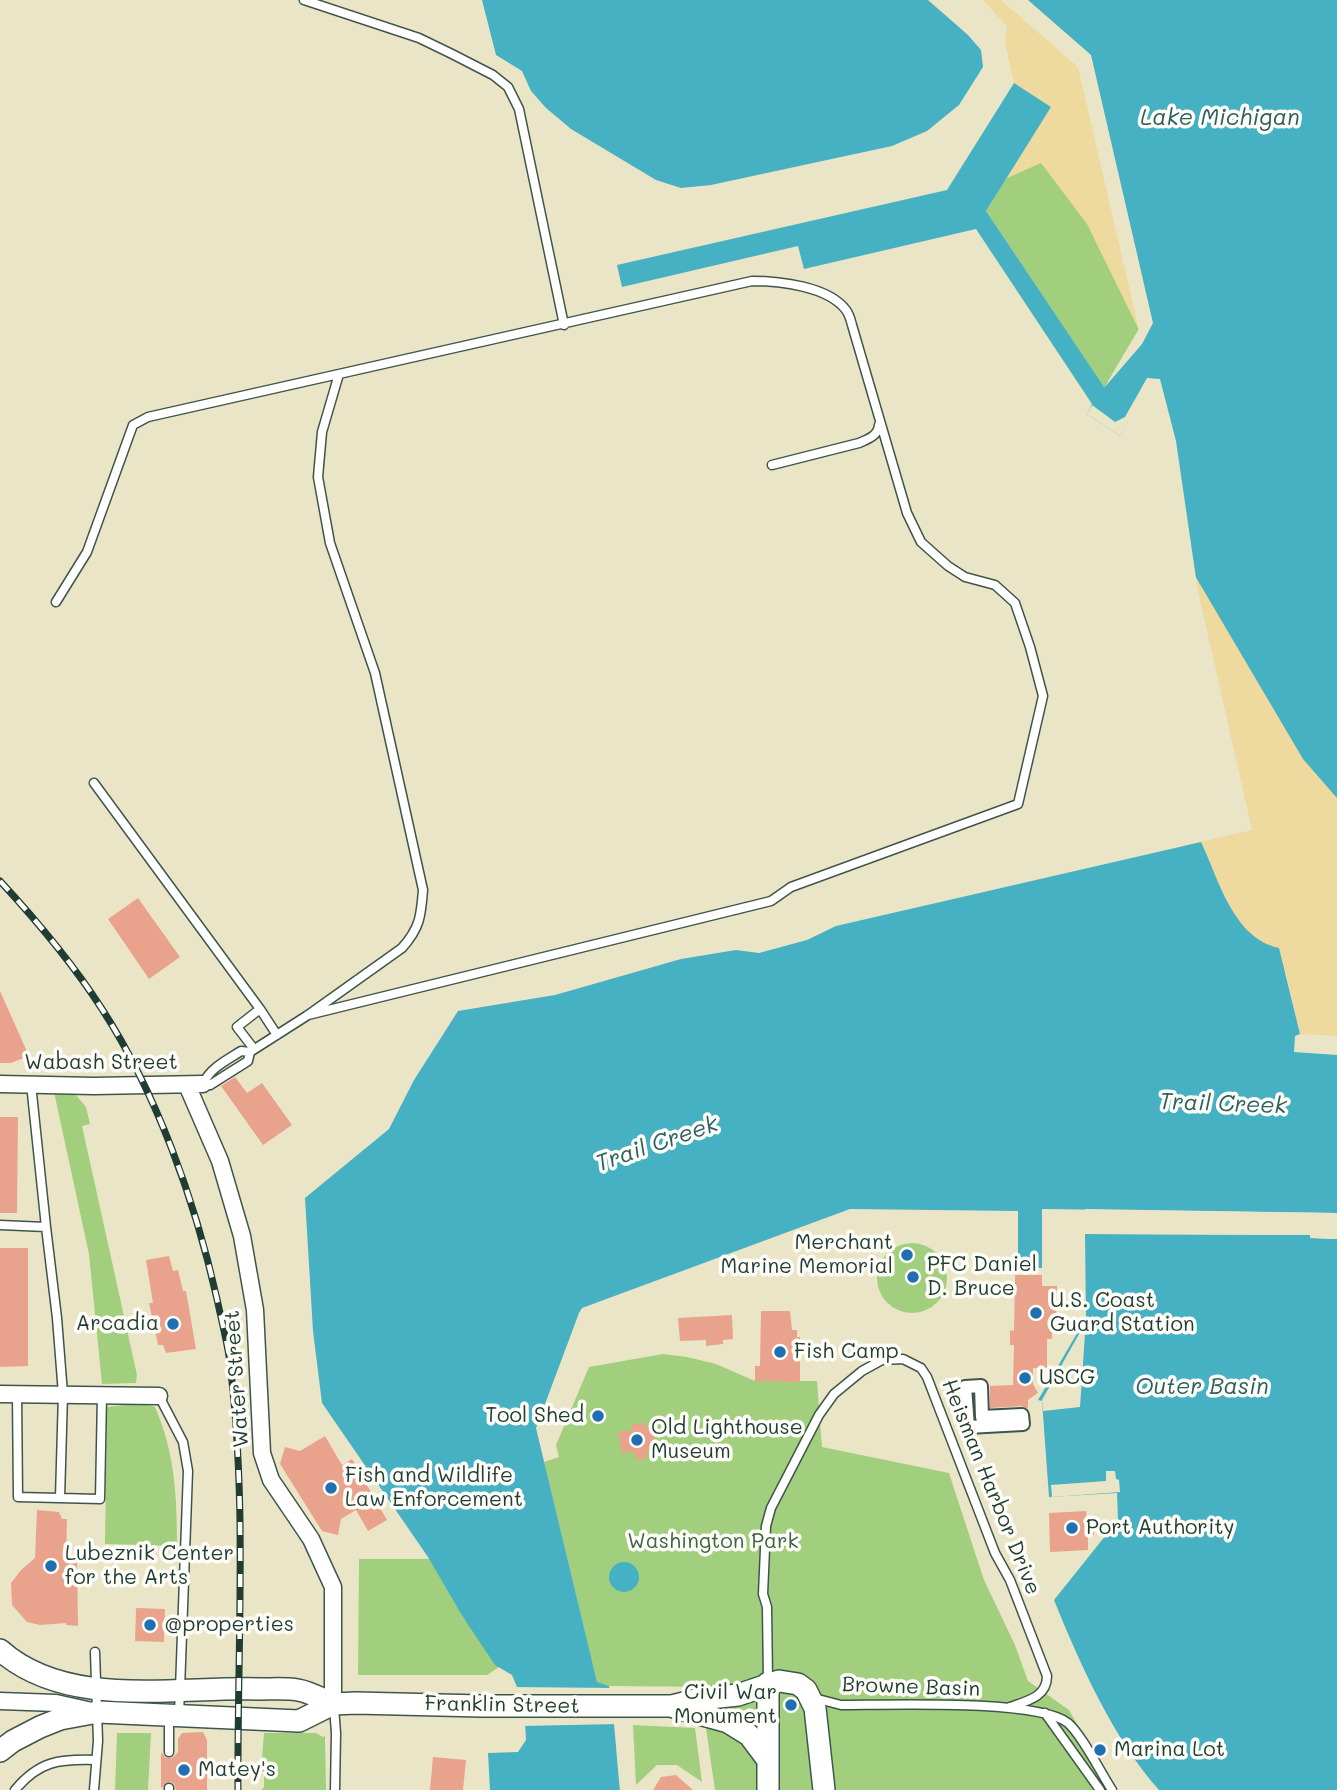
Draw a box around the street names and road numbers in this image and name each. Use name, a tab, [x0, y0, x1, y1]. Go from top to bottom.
street label: Wabash Street	[24, 1050, 178, 1076]
street label: Water Street	[220, 1309, 254, 1449]
street label: Heisman Harbor Drive	[936, 1376, 1046, 1598]
street label: Browne Basin	[842, 1672, 980, 1702]
street label: Franklin Street	[424, 1691, 580, 1719]

